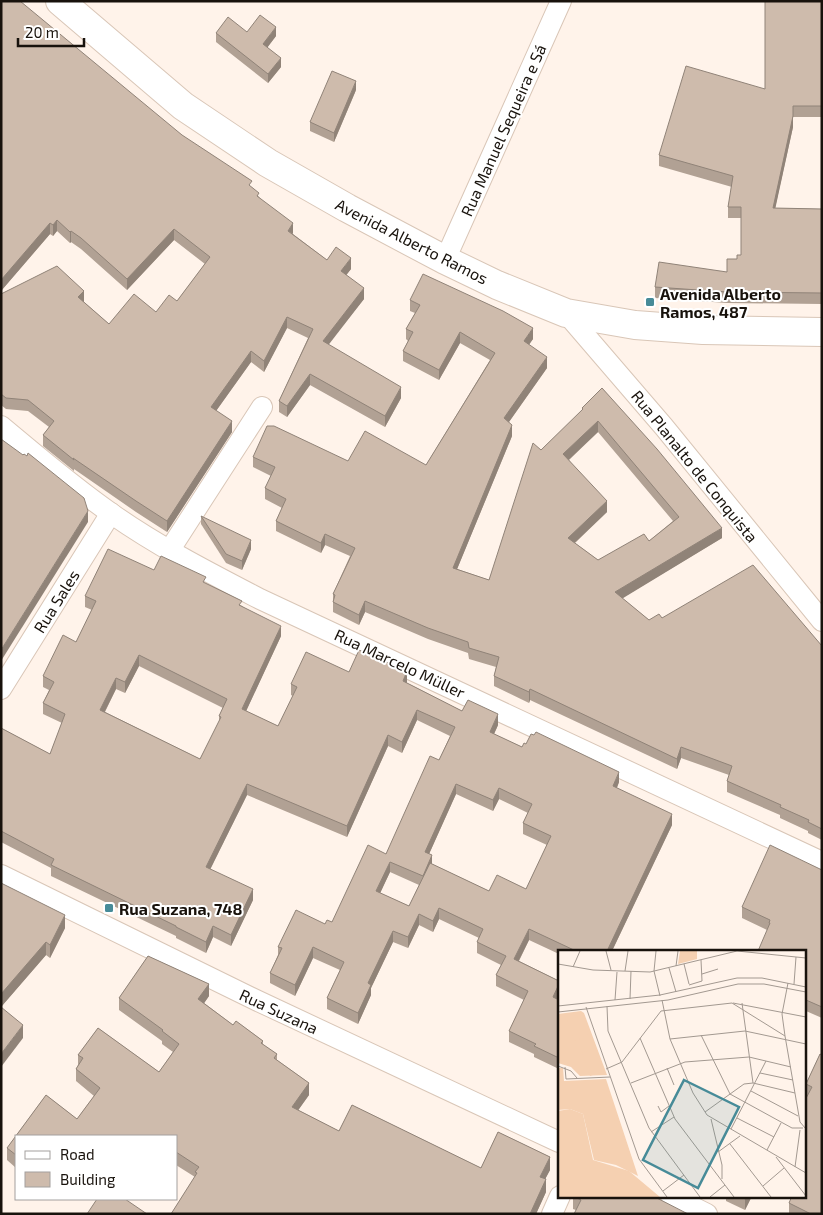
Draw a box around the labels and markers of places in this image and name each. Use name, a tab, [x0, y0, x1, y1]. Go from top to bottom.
place label: Avenida Alberto Ramos, 487	[660, 284, 781, 321]
marker: Avenida Alberto Ramos, 487	[644, 296, 656, 308]
place label: Rua Suzana, 748	[119, 899, 243, 918]
marker: Rua Suzana, 748	[103, 902, 115, 914]

